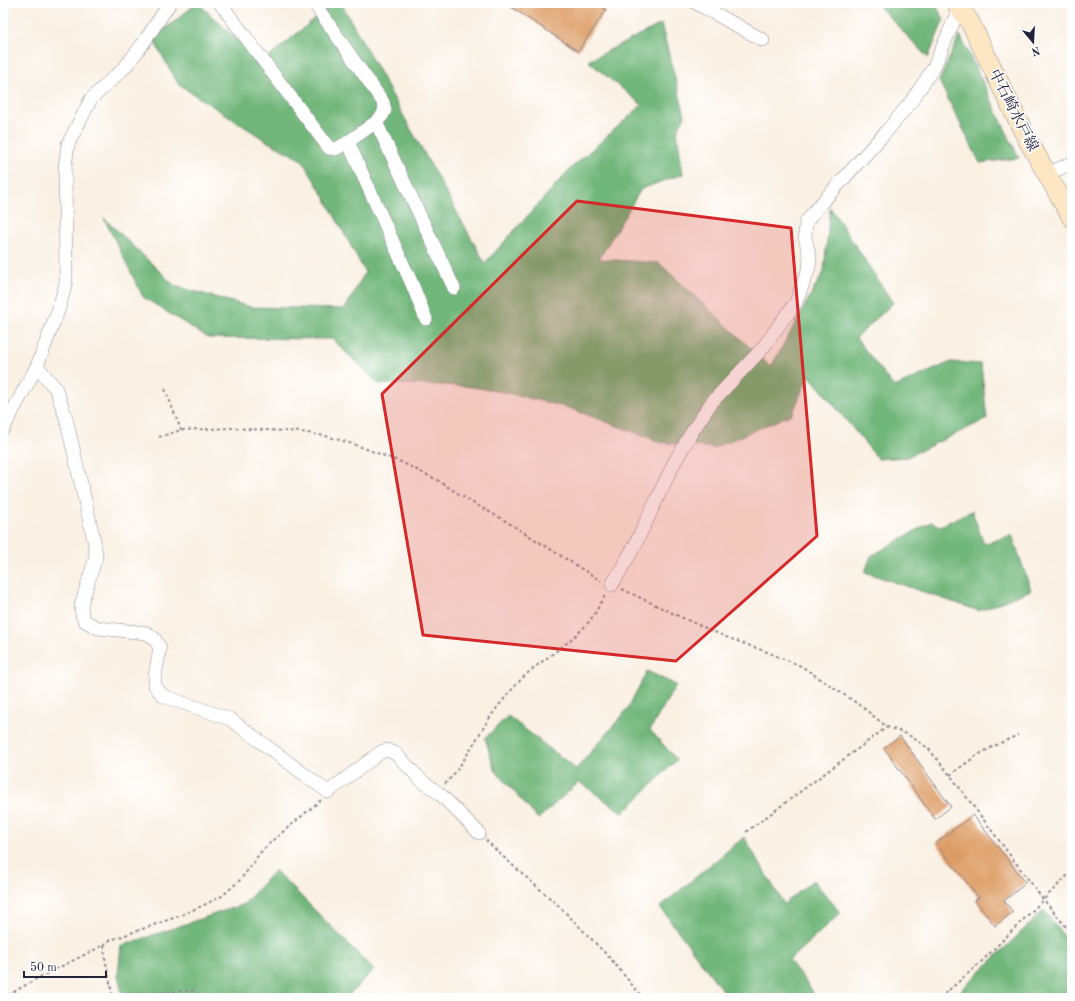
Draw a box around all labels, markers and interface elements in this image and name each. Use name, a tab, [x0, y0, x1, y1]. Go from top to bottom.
north arrow	[1013, 22, 1053, 62]
text: N	[1029, 44, 1041, 57]
street label: 中石崎水戸線	[986, 66, 1042, 154]
scale bar	[24, 953, 106, 979]
text: 50 m	[30, 961, 57, 974]

